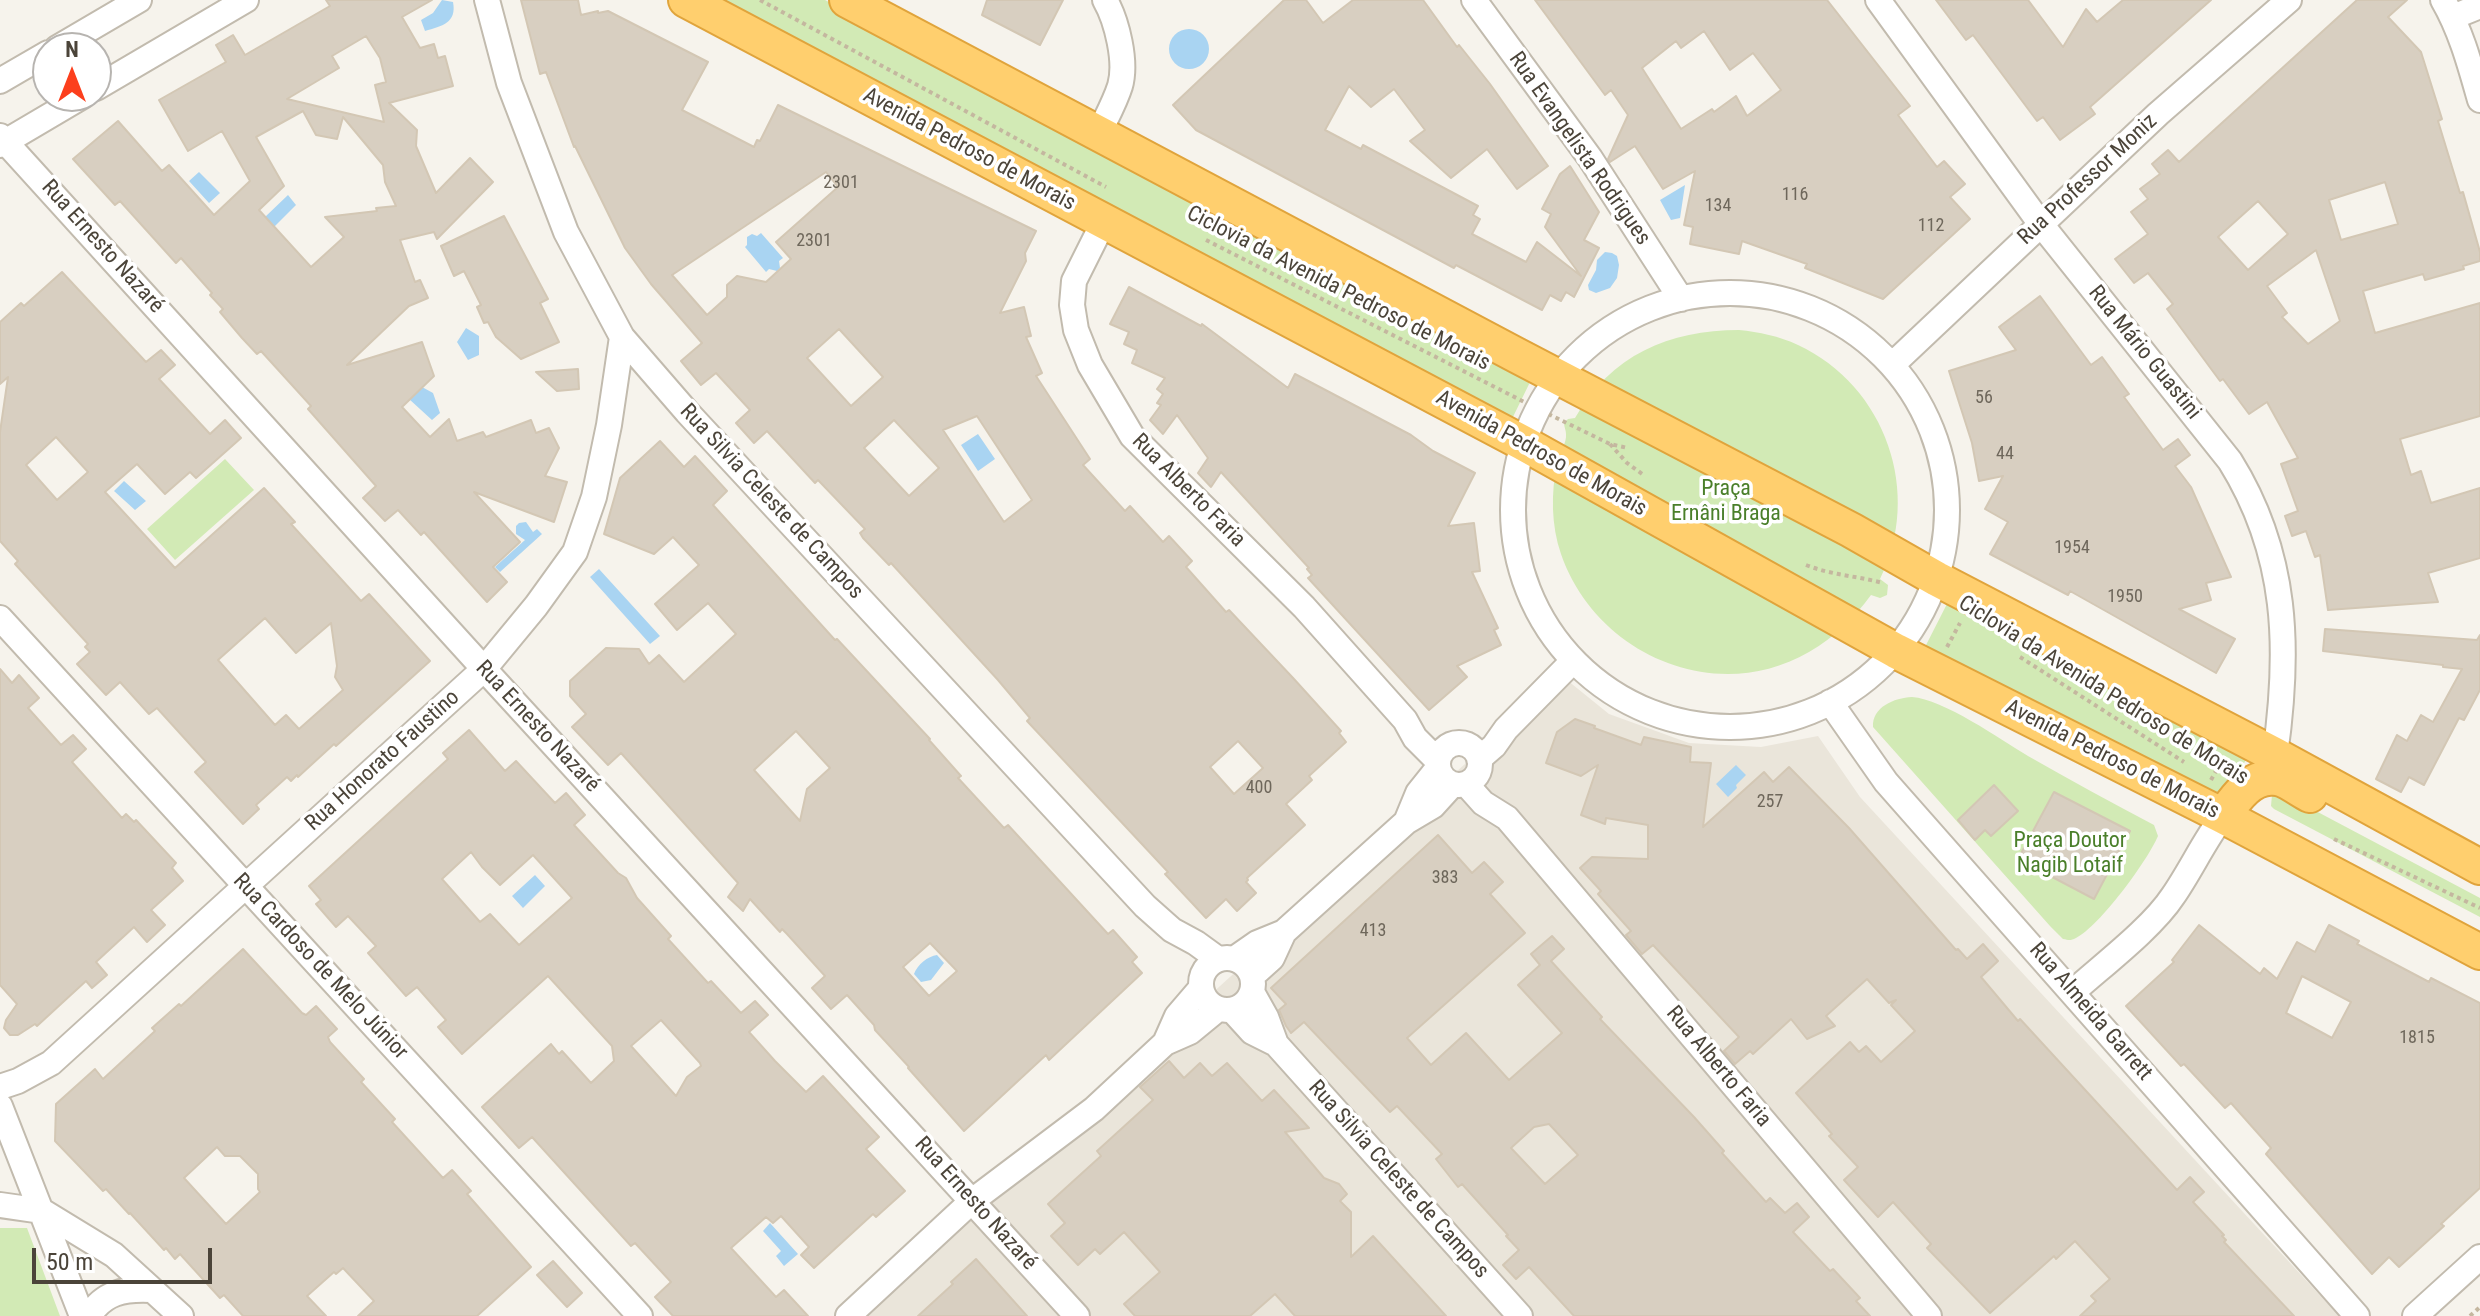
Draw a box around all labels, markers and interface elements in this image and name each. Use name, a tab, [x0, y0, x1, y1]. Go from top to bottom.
north arrow	[32, 32, 112, 112]
text: N	[65, 37, 79, 62]
street label: Rua Evangelista Rodrigues	[1502, 47, 1656, 251]
street label: Avenida Pedroso de Morais	[858, 83, 1080, 217]
street label: Rua Professor Moniz	[2013, 109, 2163, 251]
house number: 2301	[823, 172, 859, 194]
street label: Rua Ernesto Nazaré	[35, 175, 169, 319]
house number: 116	[1782, 184, 1808, 206]
house number: 134	[1705, 195, 1731, 217]
street label: Ciclovia da Avenida Pedroso de Morais	[1182, 201, 1494, 377]
house number: 112	[1918, 215, 1944, 237]
house number: 2301	[796, 230, 832, 252]
street label: Rua Mário Guastini	[2082, 281, 2206, 425]
street label: Avenida Pedroso de Morais	[1431, 385, 1651, 523]
house number: 56	[1975, 387, 1993, 409]
street label: Rua Silvia Celeste de Campos	[674, 399, 868, 605]
street label: Rua Alberto Faria	[1126, 429, 1250, 553]
house number: 44	[1996, 443, 2014, 465]
park label: Praça Ernâni Braga	[1671, 476, 1781, 528]
house number: 1954	[2054, 537, 2090, 559]
house number: 1950	[2107, 586, 2143, 608]
street label: Ciclovia da Avenida Pedroso de Morais	[1953, 591, 2253, 791]
street label: Rua Ernesto Nazaré	[469, 656, 605, 798]
street label: Rua Honorato Faustino	[301, 685, 465, 837]
street label: Avenida Pedroso de Morais	[2001, 695, 2223, 825]
house number: 400	[1246, 777, 1272, 799]
house number: 257	[1757, 791, 1783, 813]
park label: Praça Doutor Nagib Lotaif	[2013, 828, 2127, 880]
house number: 383	[1432, 867, 1458, 889]
street label: Rua Cardoso de Melo Júnior	[227, 869, 413, 1065]
house number: 413	[1360, 920, 1386, 942]
street label: Rua Almeida Garrett	[2023, 938, 2157, 1086]
street label: Rua Alberto Faria	[1660, 1001, 1776, 1133]
house number: 1815	[2399, 1027, 2435, 1049]
street label: Rua Silvia Celeste de Campos	[1302, 1076, 1494, 1284]
street label: Rua Ernesto Nazaré	[908, 1132, 1042, 1276]
scale bar	[36, 1232, 216, 1282]
text: 50 m	[46, 1248, 93, 1276]

